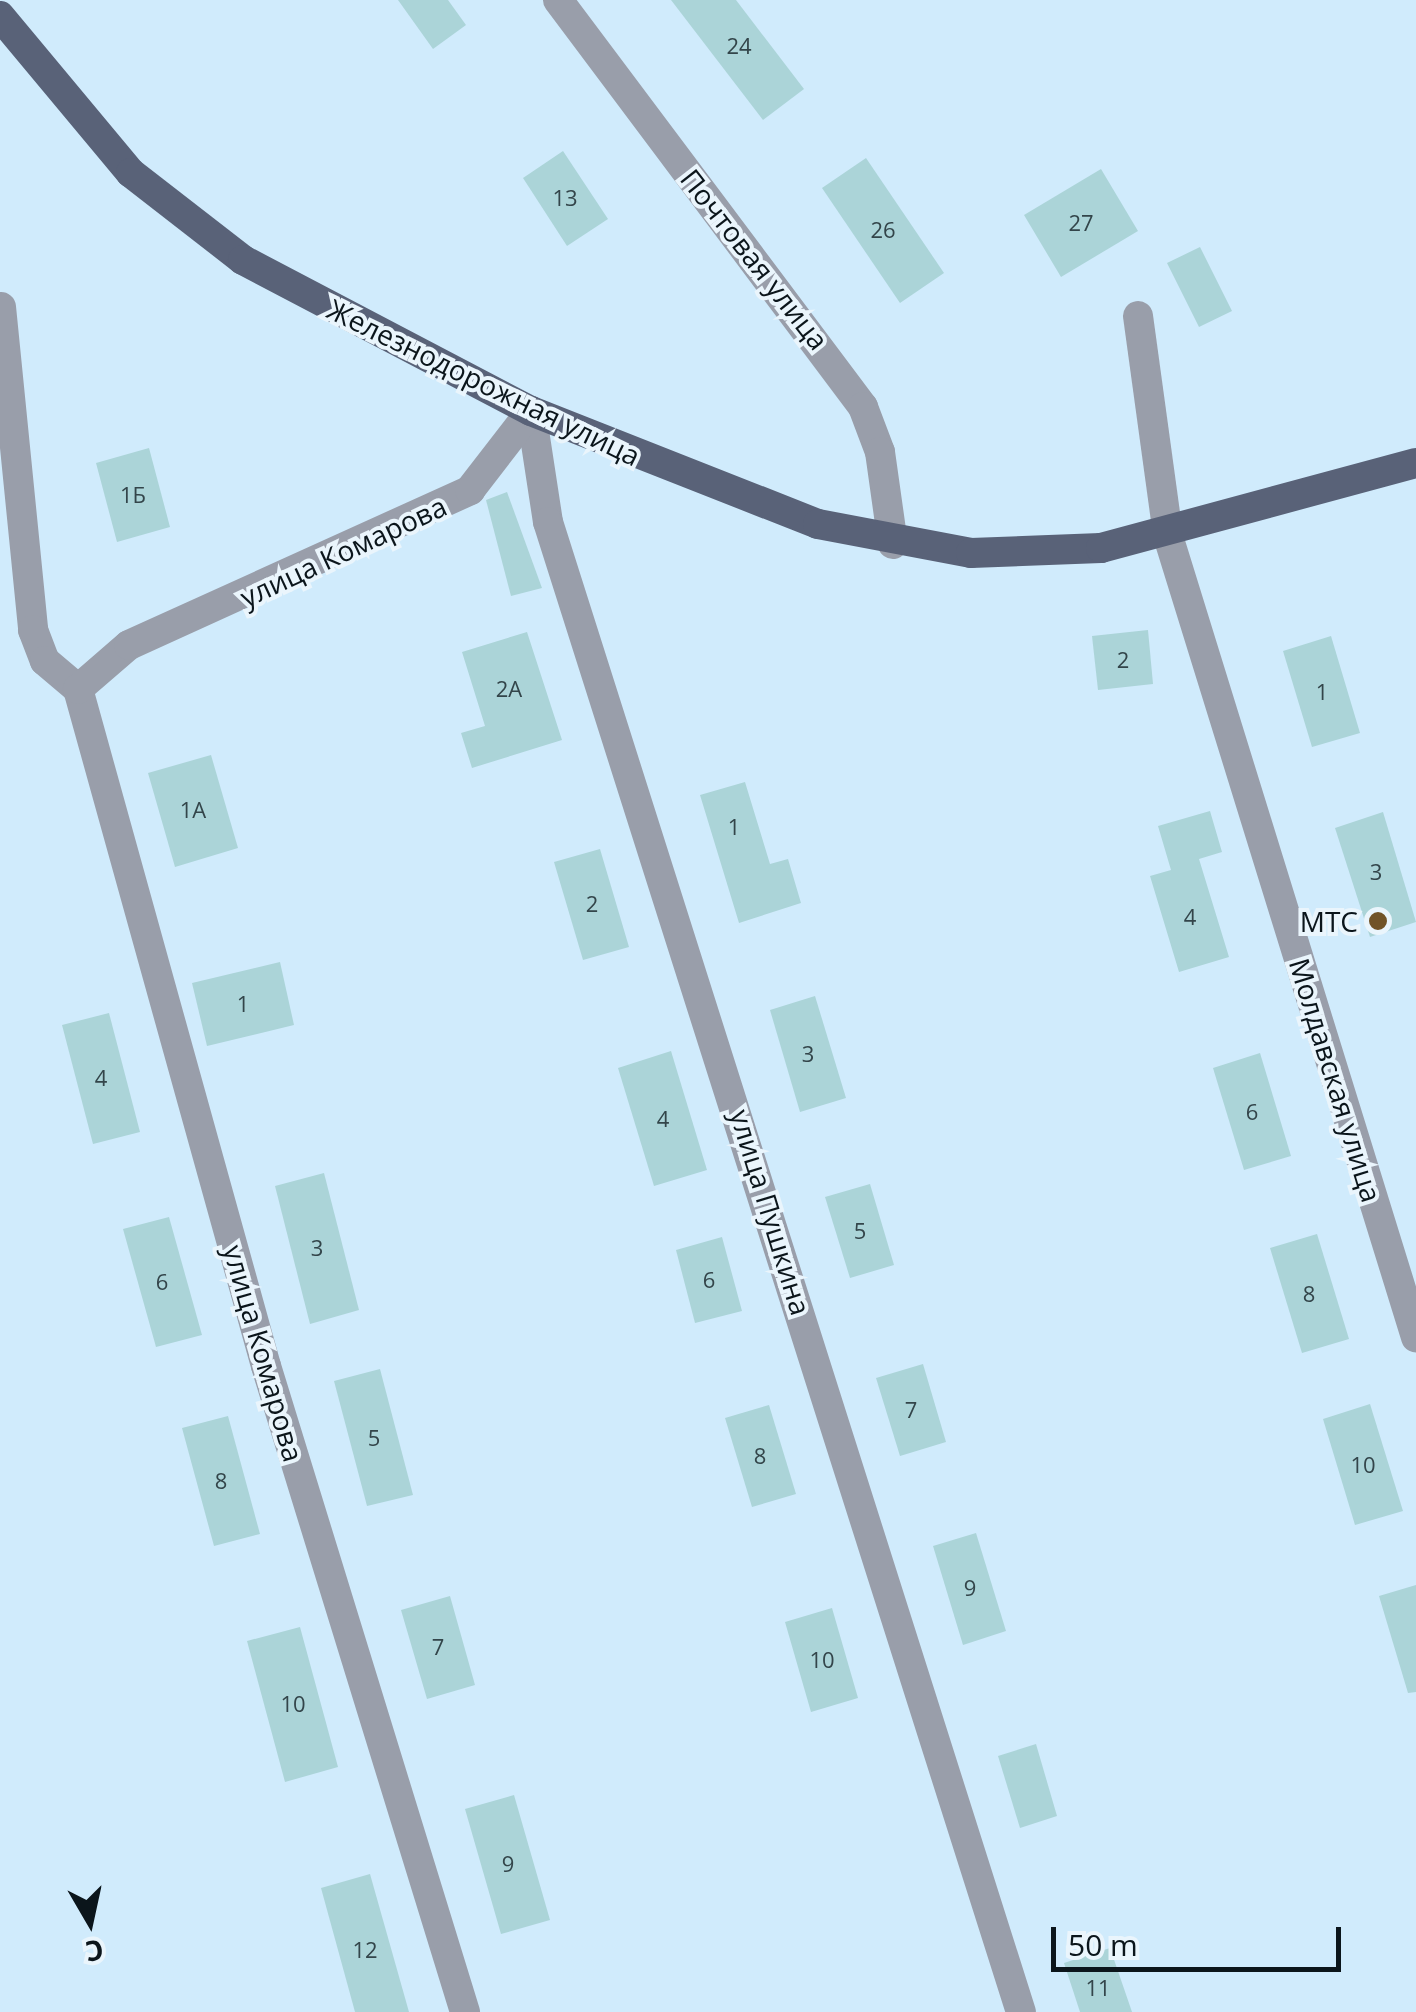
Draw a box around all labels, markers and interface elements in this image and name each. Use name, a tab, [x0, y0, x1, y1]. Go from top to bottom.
house number: 24	[726, 33, 752, 59]
street label: Почтовая улица	[674, 162, 836, 356]
house number: 13	[552, 185, 578, 211]
house number: 27	[1068, 210, 1094, 236]
house number: 26	[870, 217, 896, 243]
street label: Железнодорожная улица	[322, 292, 646, 472]
house number: 1Б	[120, 482, 146, 508]
street label: улица Комарова	[234, 488, 452, 614]
house number: 2	[1117, 647, 1129, 673]
house number: 2А	[496, 676, 522, 702]
house number: 1	[1316, 679, 1328, 705]
house number: 1А	[180, 797, 206, 823]
house number: 1	[728, 814, 740, 840]
house number: 3	[1370, 859, 1382, 885]
house number: 2	[586, 891, 598, 917]
house number: 4	[1184, 904, 1196, 930]
place label: МТС	[1300, 904, 1358, 938]
marker: МТС	[1367, 910, 1389, 932]
street label: Молдавская улица	[1283, 954, 1389, 1206]
house number: 1	[237, 991, 249, 1017]
house number: 3	[802, 1041, 814, 1067]
house number: 4	[95, 1065, 107, 1091]
house number: 6	[1246, 1099, 1258, 1125]
street label: улица Пушкина	[724, 1105, 818, 1319]
house number: 4	[657, 1106, 669, 1132]
house number: 5	[854, 1218, 866, 1244]
house number: 3	[311, 1235, 323, 1261]
street label: улица Комарова	[217, 1241, 311, 1465]
house number: 6	[703, 1267, 715, 1293]
house number: 6	[156, 1269, 168, 1295]
house number: 8	[1303, 1281, 1315, 1307]
house number: 7	[905, 1397, 917, 1423]
house number: 5	[368, 1425, 380, 1451]
house number: 8	[754, 1443, 766, 1469]
house number: 10	[1350, 1452, 1376, 1478]
house number: 8	[215, 1468, 227, 1494]
house number: 9	[964, 1575, 976, 1601]
house number: 7	[432, 1634, 444, 1660]
house number: 10	[809, 1647, 835, 1673]
house number: 10	[280, 1691, 306, 1717]
house number: 9	[502, 1851, 514, 1877]
north arrow	[40, 1872, 140, 1972]
scale bar	[1056, 1907, 1346, 1969]
text: 50 m	[1068, 1924, 1138, 1965]
text: С	[83, 1931, 106, 1972]
house number: 12	[352, 1937, 378, 1963]
house number: 11	[1085, 1975, 1111, 2001]

